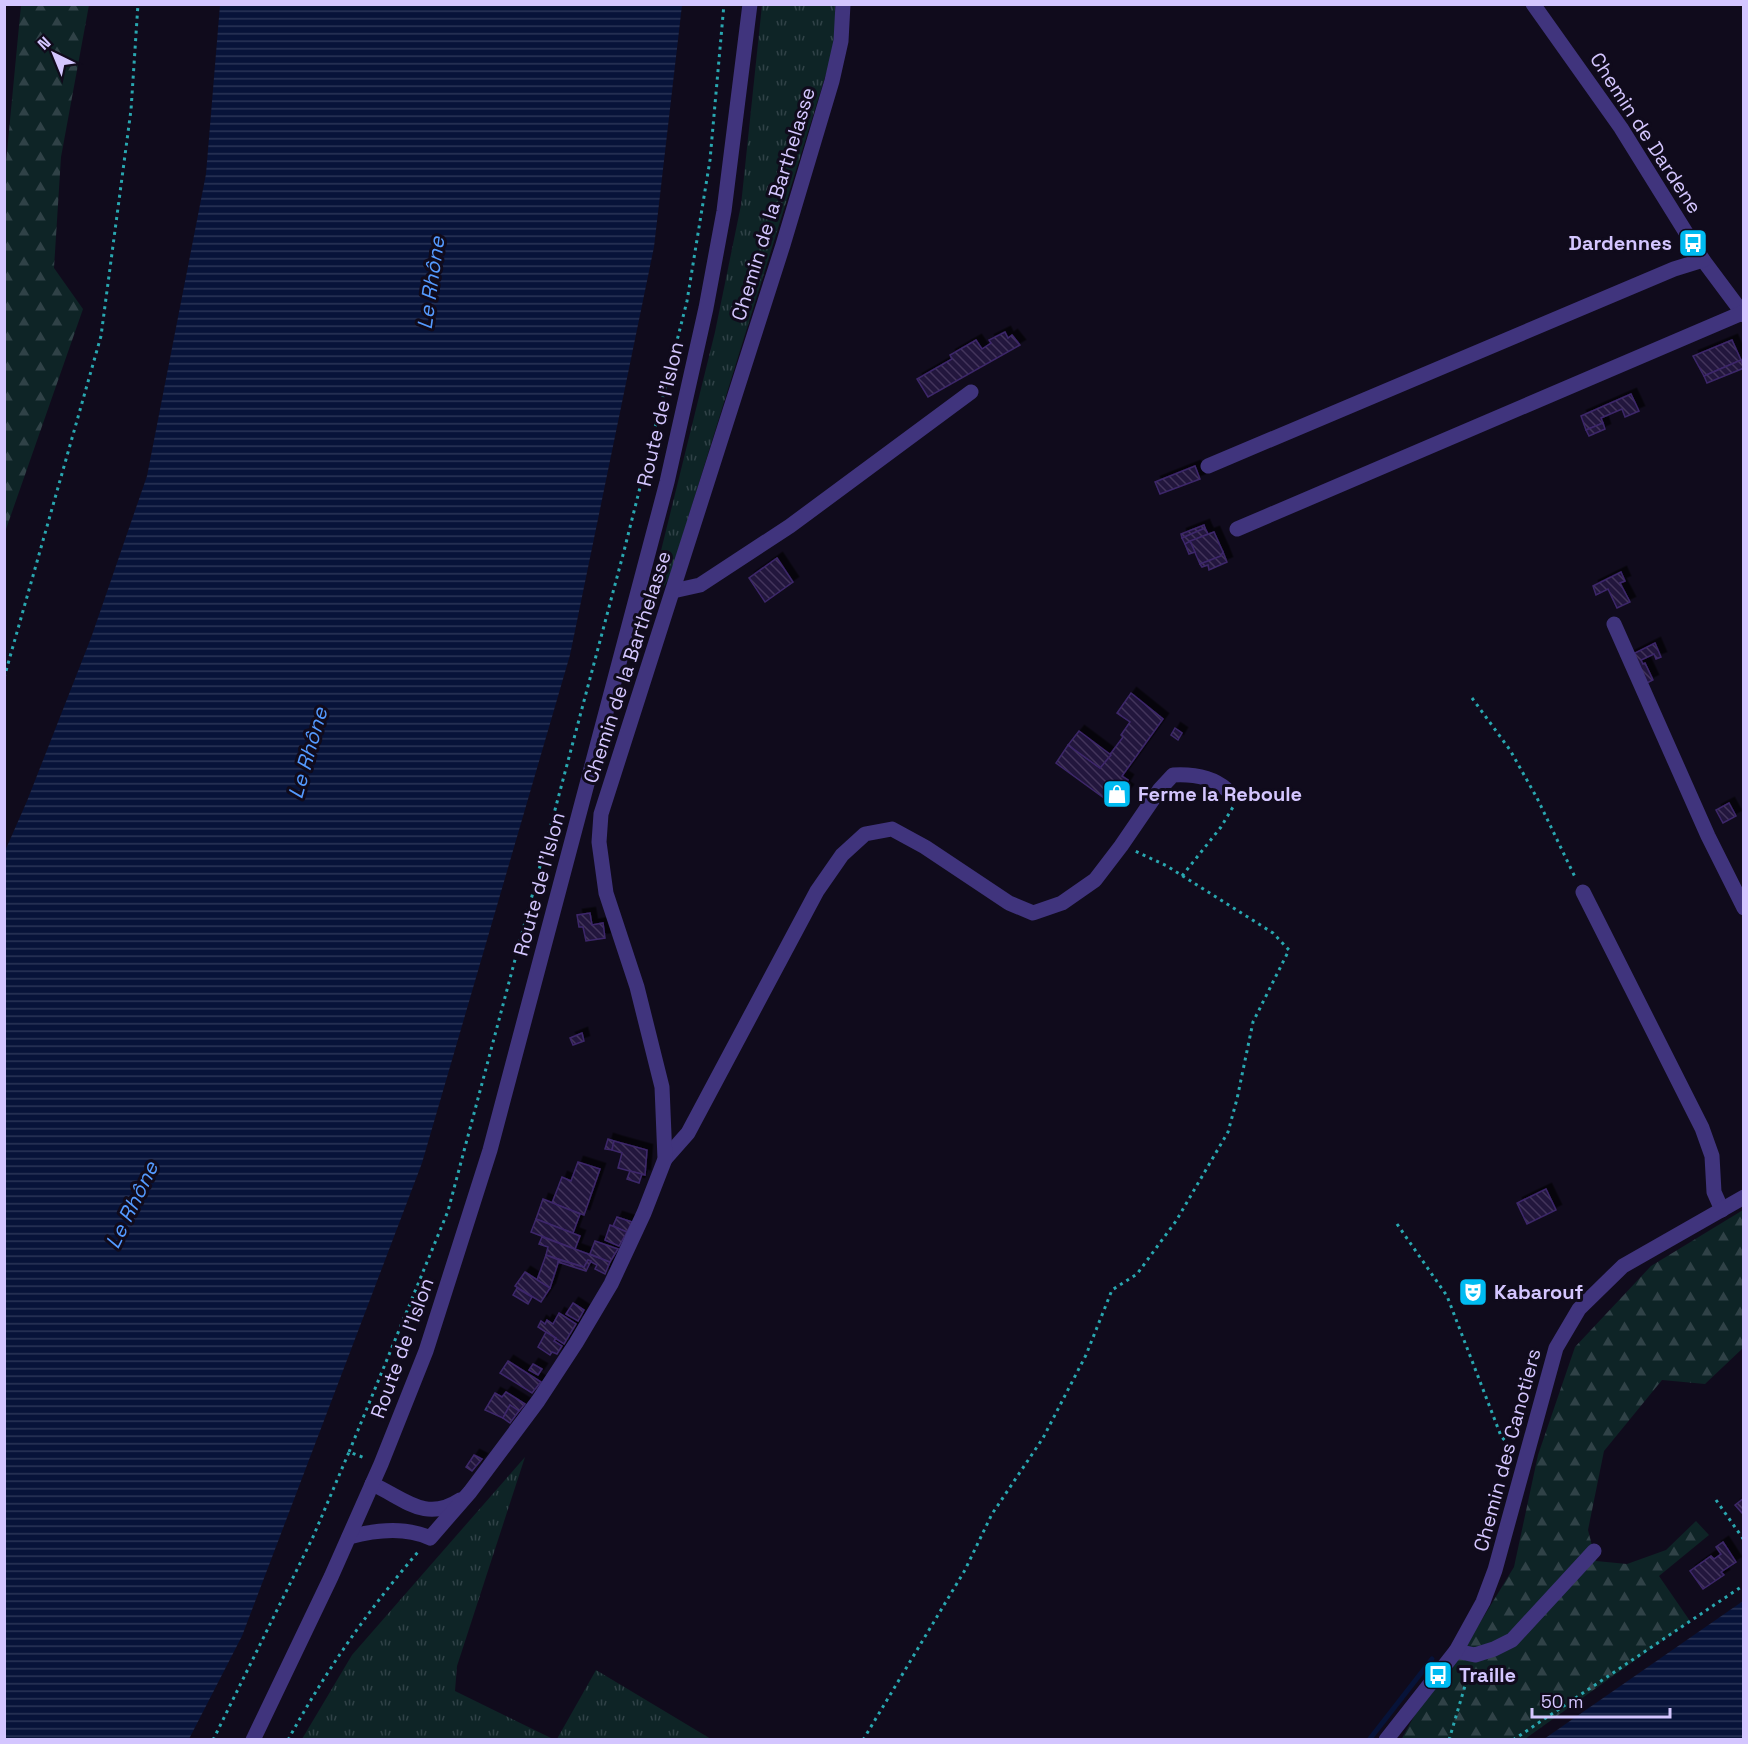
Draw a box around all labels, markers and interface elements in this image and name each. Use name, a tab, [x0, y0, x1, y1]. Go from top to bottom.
north arrow	[24, 24, 84, 84]
text: N	[33, 32, 55, 55]
street label: Chemin de Dardene	[1584, 47, 1708, 219]
street label: Chemin de la Barthelasse	[725, 84, 821, 324]
bus stop icon: Dardennes	[1677, 227, 1709, 259]
place label: Dardennes	[1569, 230, 1672, 256]
water label: Le Rhône	[411, 233, 451, 331]
street label: Route de l'Islon	[631, 339, 689, 489]
street label: Chemin de la Barthelasse	[577, 548, 677, 786]
water label: Le Rhône	[282, 703, 334, 802]
shop icon: Ferme la Reboule	[1101, 778, 1133, 810]
place label: Ferme la Reboule	[1138, 781, 1302, 807]
street label: Route de l'Islon	[507, 809, 571, 959]
water label: Le Rhône	[99, 1155, 165, 1253]
street label: Route de l'Islon	[365, 1274, 439, 1422]
theatre icon: Kabarouf	[1457, 1276, 1489, 1308]
place label: Kabarouf	[1494, 1279, 1584, 1305]
street label: Chemin des Canotiers	[1467, 1346, 1547, 1554]
bus stop icon: Traille	[1422, 1659, 1454, 1691]
place label: Traille	[1459, 1662, 1516, 1688]
scale bar	[1532, 1681, 1670, 1719]
text: 50 m	[1541, 1690, 1583, 1713]

